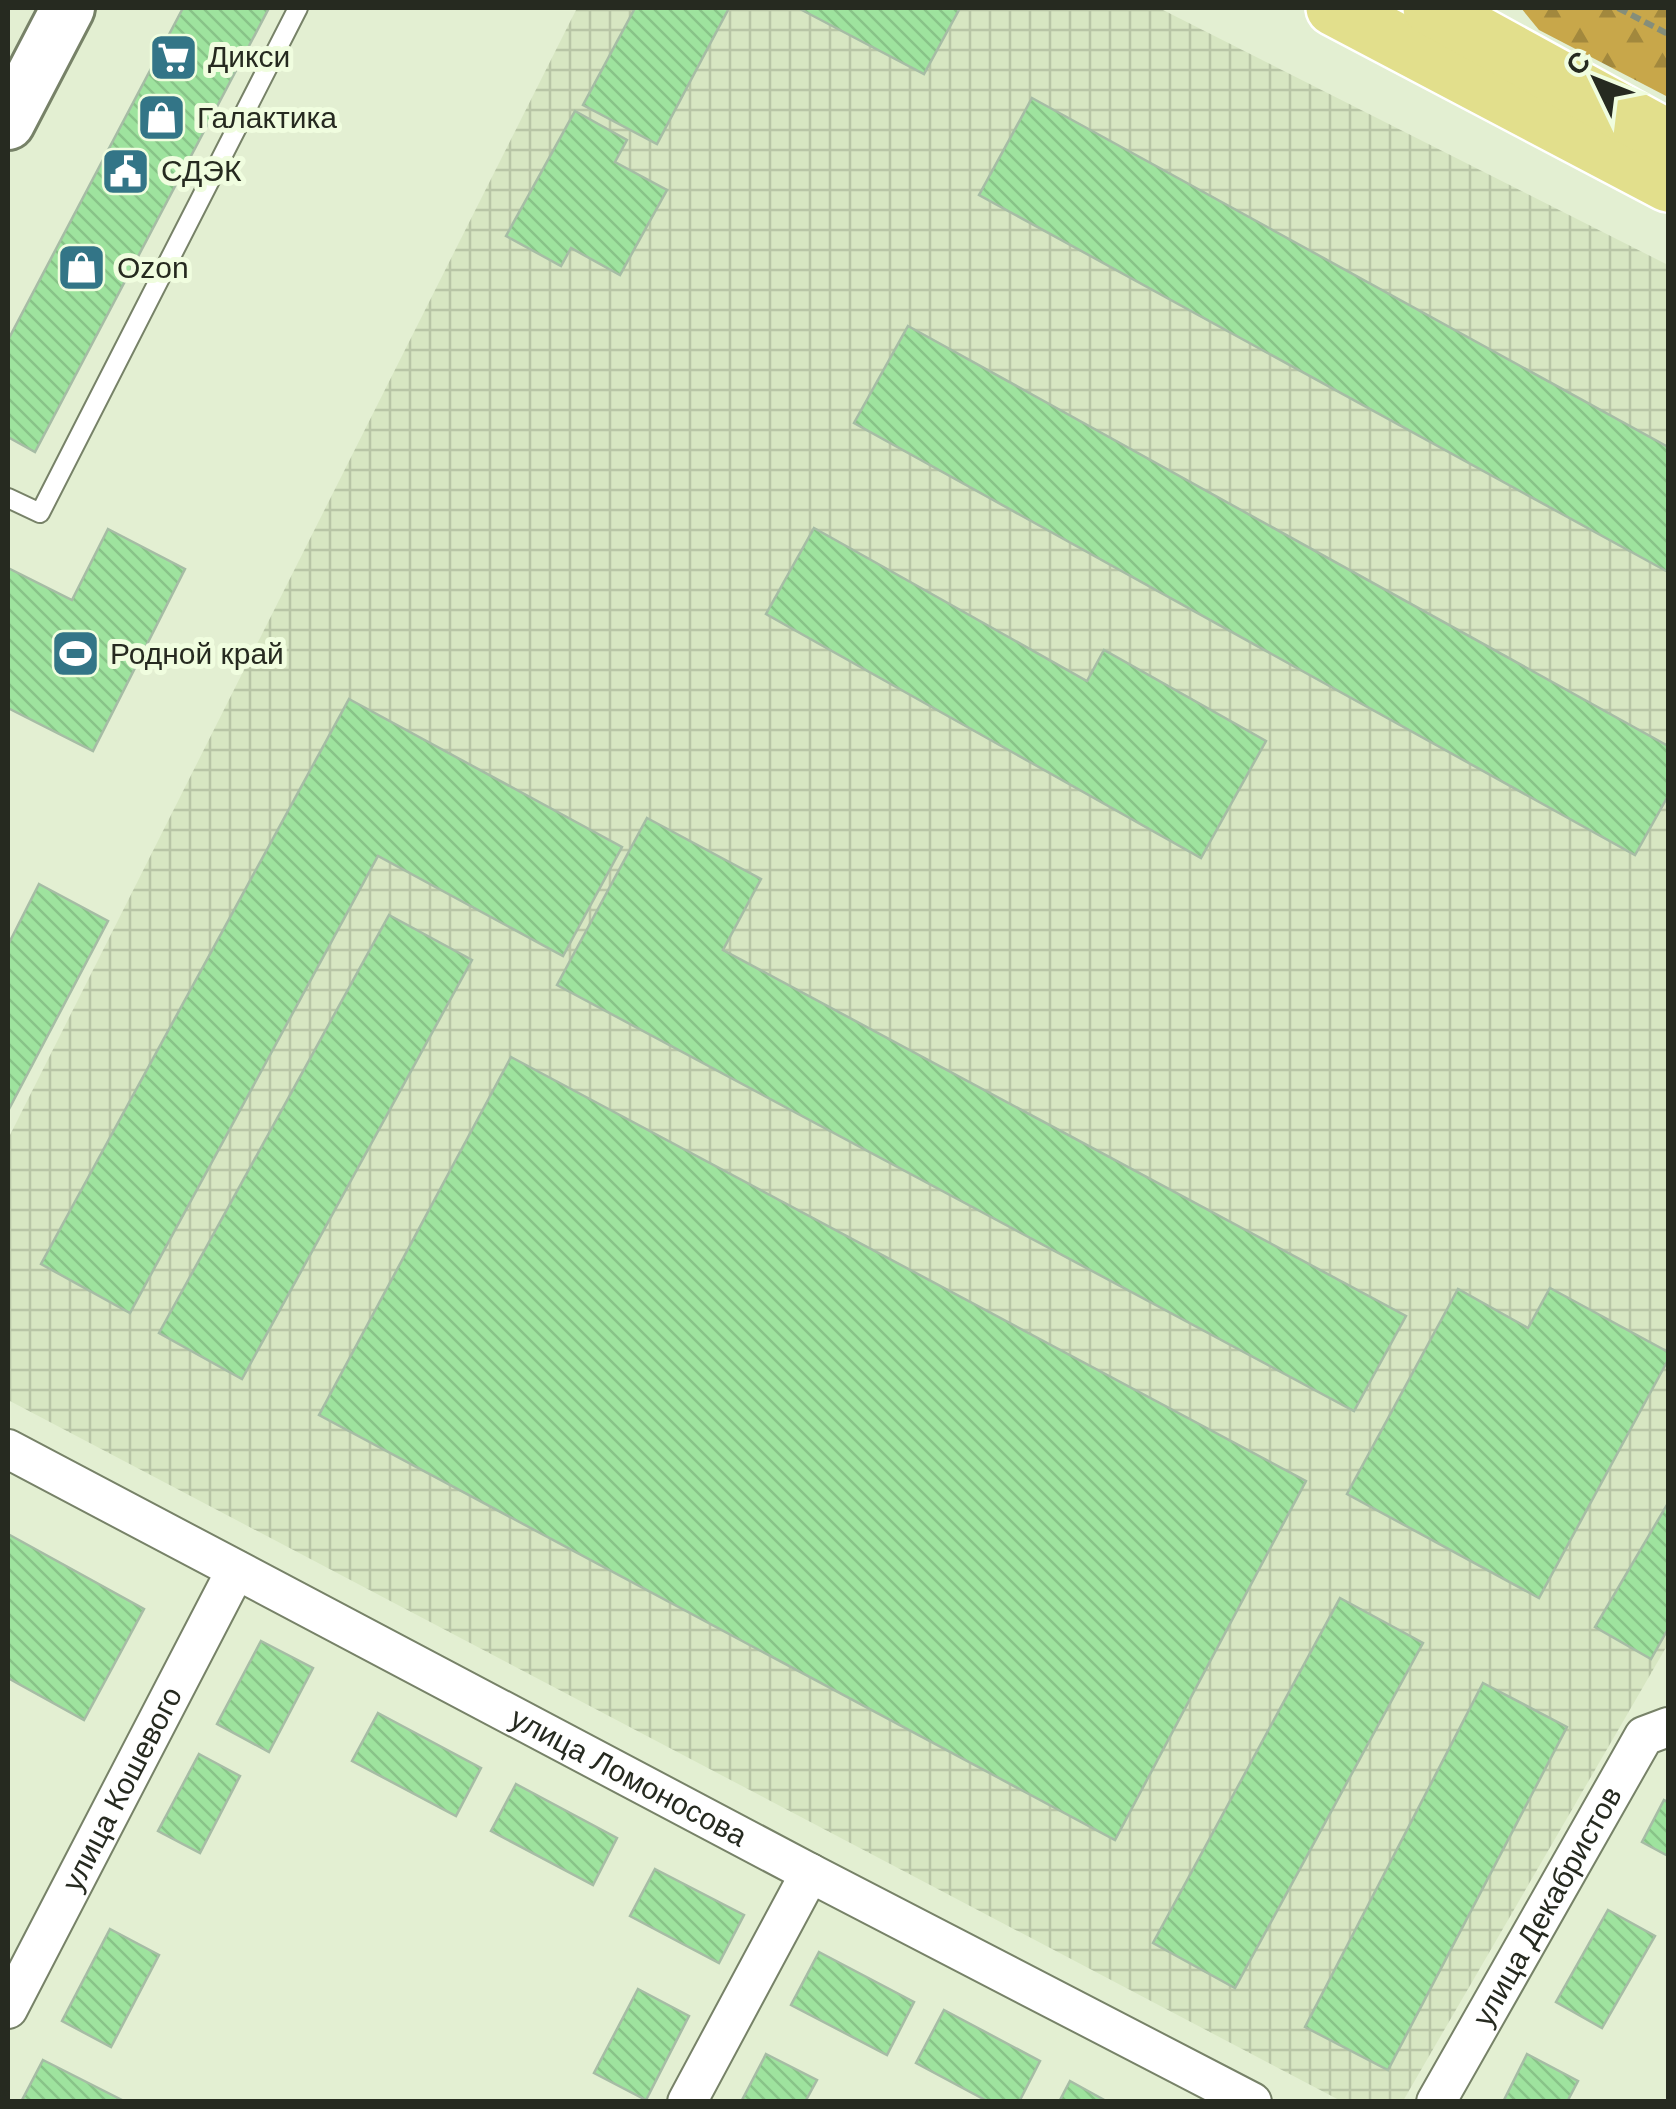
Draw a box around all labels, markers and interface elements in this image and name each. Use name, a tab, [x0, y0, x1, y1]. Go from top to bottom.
north arrow	[1546, 30, 1646, 130]
supermarket icon: Дикси	[147, 31, 199, 83]
place label: Дикси	[208, 40, 290, 73]
text: С	[1560, 45, 1596, 81]
shop icon: Галактика	[136, 92, 188, 144]
place label: Галактика	[197, 101, 337, 134]
public building icon: СДЭК	[100, 145, 152, 197]
place label: СДЭК	[161, 154, 242, 187]
shop icon: Ozon	[56, 242, 108, 294]
place label: Ozon	[117, 251, 189, 284]
sports icon: Родной край	[49, 628, 101, 680]
place label: Родной край	[110, 637, 284, 670]
street label: улица Кошевого	[55, 1681, 188, 1896]
street label: улица Ломоносова	[505, 1701, 753, 1853]
street label: улица Декабристов	[1466, 1781, 1628, 2032]

